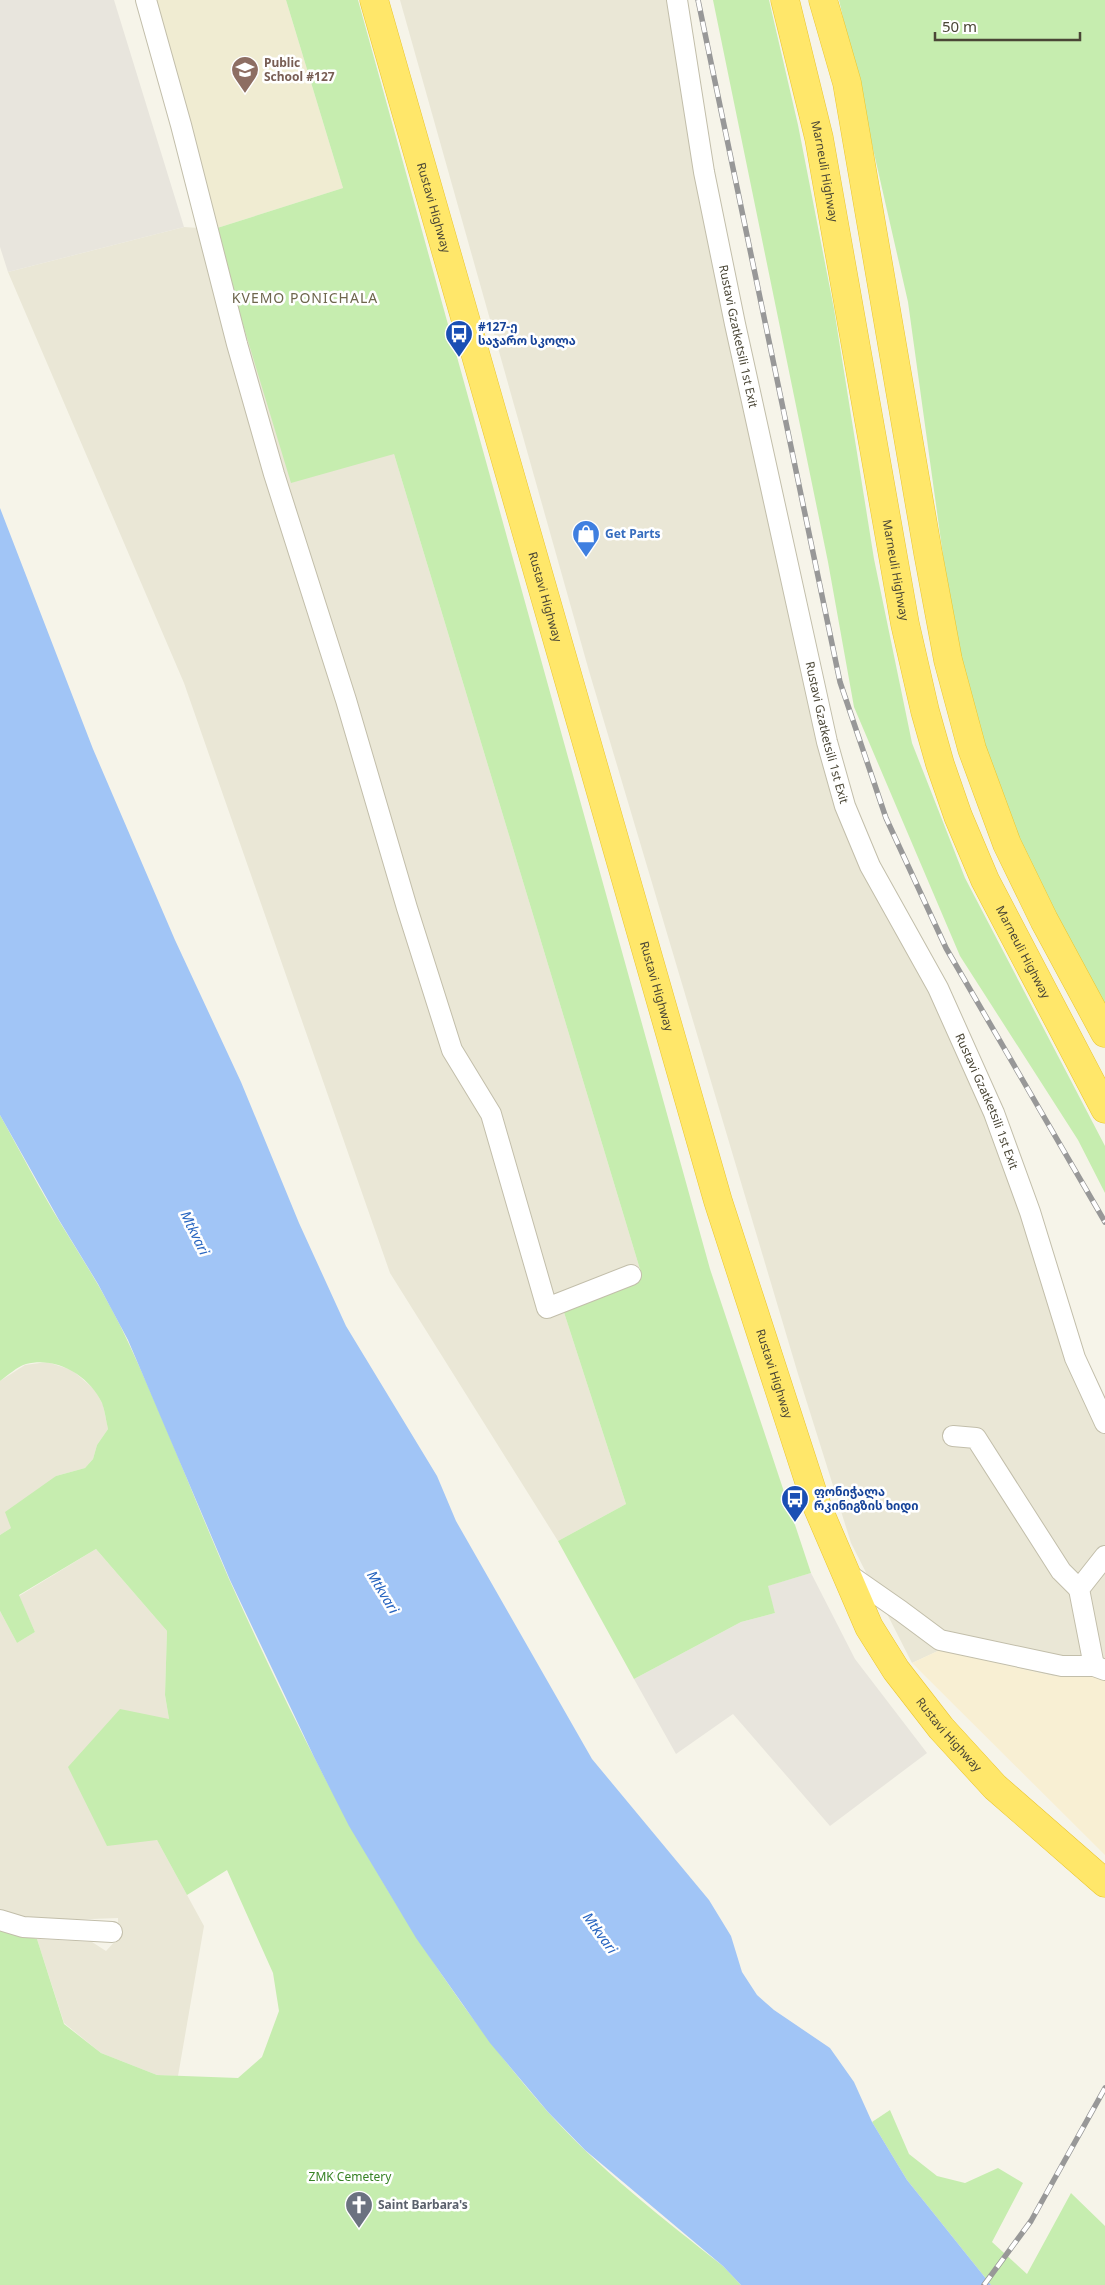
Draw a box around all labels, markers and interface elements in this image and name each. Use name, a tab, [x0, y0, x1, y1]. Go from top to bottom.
scale bar	[935, 10, 1080, 42]
text: 50 m	[942, 16, 977, 36]
place label: Public School #127	[264, 54, 335, 85]
school or university icon: Public School #127	[230, 55, 260, 94]
street label: Marneuli Highway	[807, 119, 843, 224]
street label: Rustavi Highway	[413, 160, 455, 255]
street label: Rustavi Gzatketsili 1st Exit	[715, 263, 762, 410]
district label: KVEMO PONICHALA	[232, 288, 378, 307]
place label: #127-ე საჯარო სკოლა	[478, 318, 576, 349]
bus stop icon: #127-ე საჯარო სკოლა	[444, 319, 474, 358]
street label: Marneuli Highway	[879, 518, 913, 623]
shop icon: Get Parts	[571, 519, 601, 558]
place label: Get Parts	[605, 525, 660, 542]
street label: Rustavi Highway	[524, 550, 567, 645]
street label: Rustavi Gzatketsili 1st Exit	[802, 660, 853, 806]
street label: Marneuli Highway	[992, 903, 1055, 1002]
street label: Rustavi Highway	[636, 939, 678, 1034]
street label: Rustavi Gzatketsili 1st Exit	[951, 1031, 1023, 1172]
water label: Mtkvari	[177, 1207, 214, 1258]
street label: Rustavi Highway	[752, 1327, 797, 1421]
place label: ფონიჭალა რკინიგზის ხიდი	[814, 1483, 919, 1514]
bus stop icon: ფონიჭალა რკინიგზის ხიდი	[780, 1484, 810, 1523]
water label: Mtkvari	[363, 1567, 404, 1617]
street label: Rustavi Highway	[912, 1694, 987, 1776]
water label: Mtkvari	[579, 1908, 622, 1958]
park label: ZMK Cemetery	[309, 2168, 392, 2185]
church icon: Saint Barbara's	[344, 2190, 374, 2229]
place label: Saint Barbara's	[378, 2196, 468, 2213]

